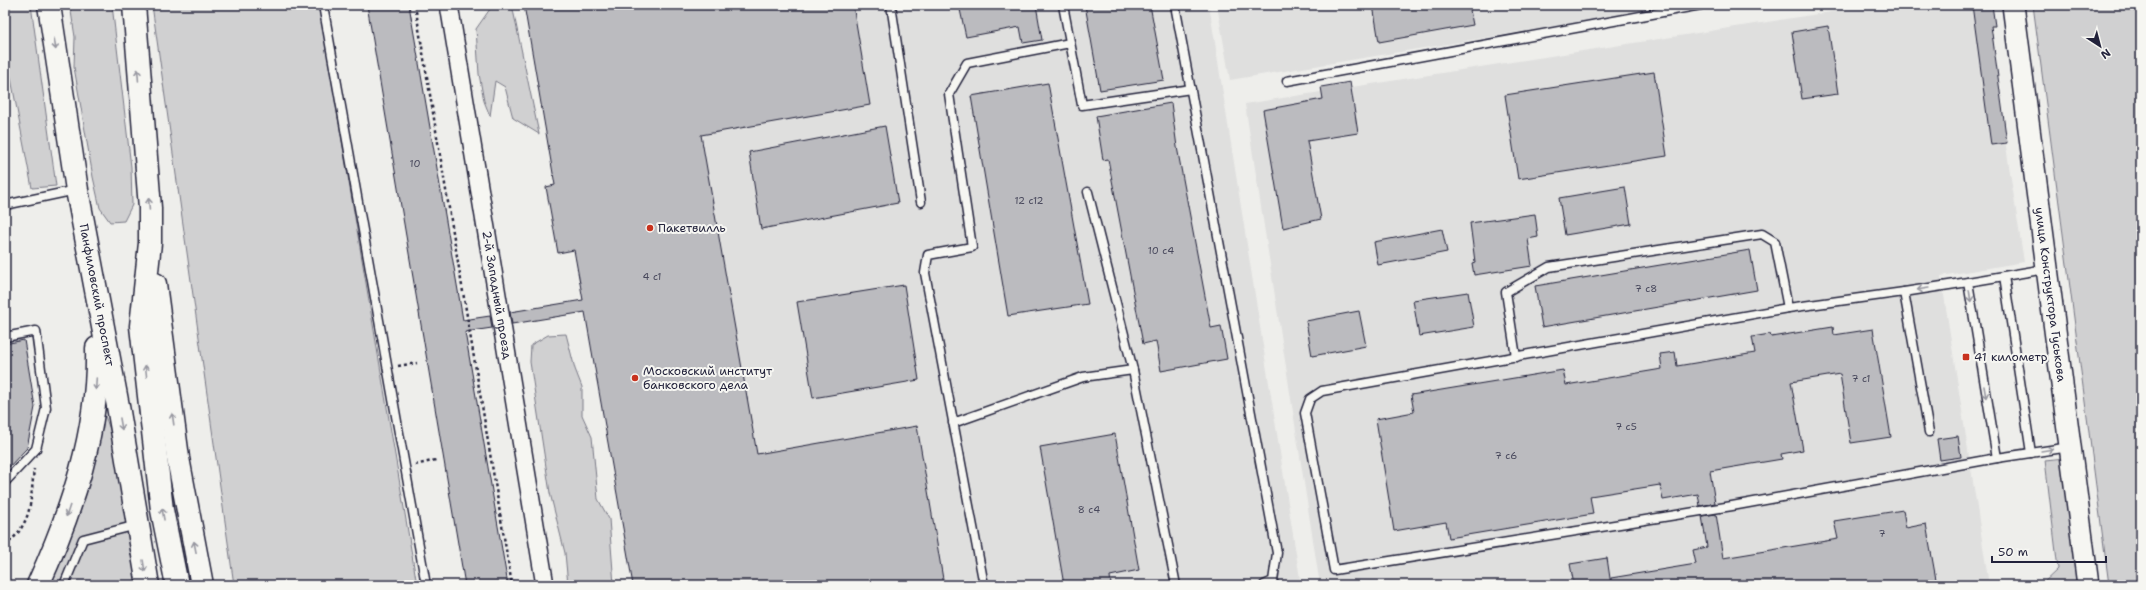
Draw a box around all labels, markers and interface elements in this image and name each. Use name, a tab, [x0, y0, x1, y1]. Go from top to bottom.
north arrow	[2080, 26, 2120, 66]
one-way arrow	[51, 37, 59, 50]
text: N	[2097, 45, 2114, 62]
one-way arrow	[135, 69, 142, 82]
house number: 10	[410, 157, 420, 170]
house number: 12 с12	[1014, 194, 1044, 207]
one-way arrow	[146, 198, 153, 211]
street label: улица Конструктора Гуськова	[2031, 206, 2070, 383]
place label: Пакетвилль	[658, 220, 726, 236]
street label: Панфиловский проспект	[76, 222, 118, 368]
marker: Пакетвилль	[645, 223, 655, 233]
street label: 2-й Западный проезд	[479, 230, 516, 361]
house number: 10 с4	[1148, 244, 1174, 257]
house number: 4 с1	[643, 270, 661, 283]
house number: 7 с8	[1635, 282, 1657, 295]
one-way arrow	[1917, 285, 1930, 293]
one-way arrow	[1966, 289, 1974, 302]
place label: 41 километр	[1974, 349, 2048, 365]
marker: 41 километр	[1961, 352, 1971, 362]
place label: Московский институт банковского дела	[643, 363, 773, 393]
one-way arrow	[143, 365, 150, 378]
house number: 7 с1	[1852, 372, 1870, 385]
marker: Московский институт банковского дела	[630, 373, 640, 383]
one-way arrow	[92, 377, 100, 390]
one-way arrow	[1981, 385, 1989, 398]
one-way arrow	[169, 413, 177, 426]
one-way arrow	[117, 417, 125, 430]
house number: 7 с5	[1615, 420, 1637, 433]
one-way arrow	[2040, 446, 2053, 454]
house number: 7 с6	[1495, 449, 1517, 462]
house number: 8 с4	[1078, 503, 1100, 516]
one-way arrow	[64, 505, 72, 517]
one-way arrow	[159, 508, 167, 521]
house number: 7	[1879, 527, 1886, 540]
scale bar	[1992, 538, 2106, 564]
one-way arrow	[191, 541, 199, 554]
text: 50 m	[1998, 544, 2028, 560]
one-way arrow	[141, 559, 149, 572]

